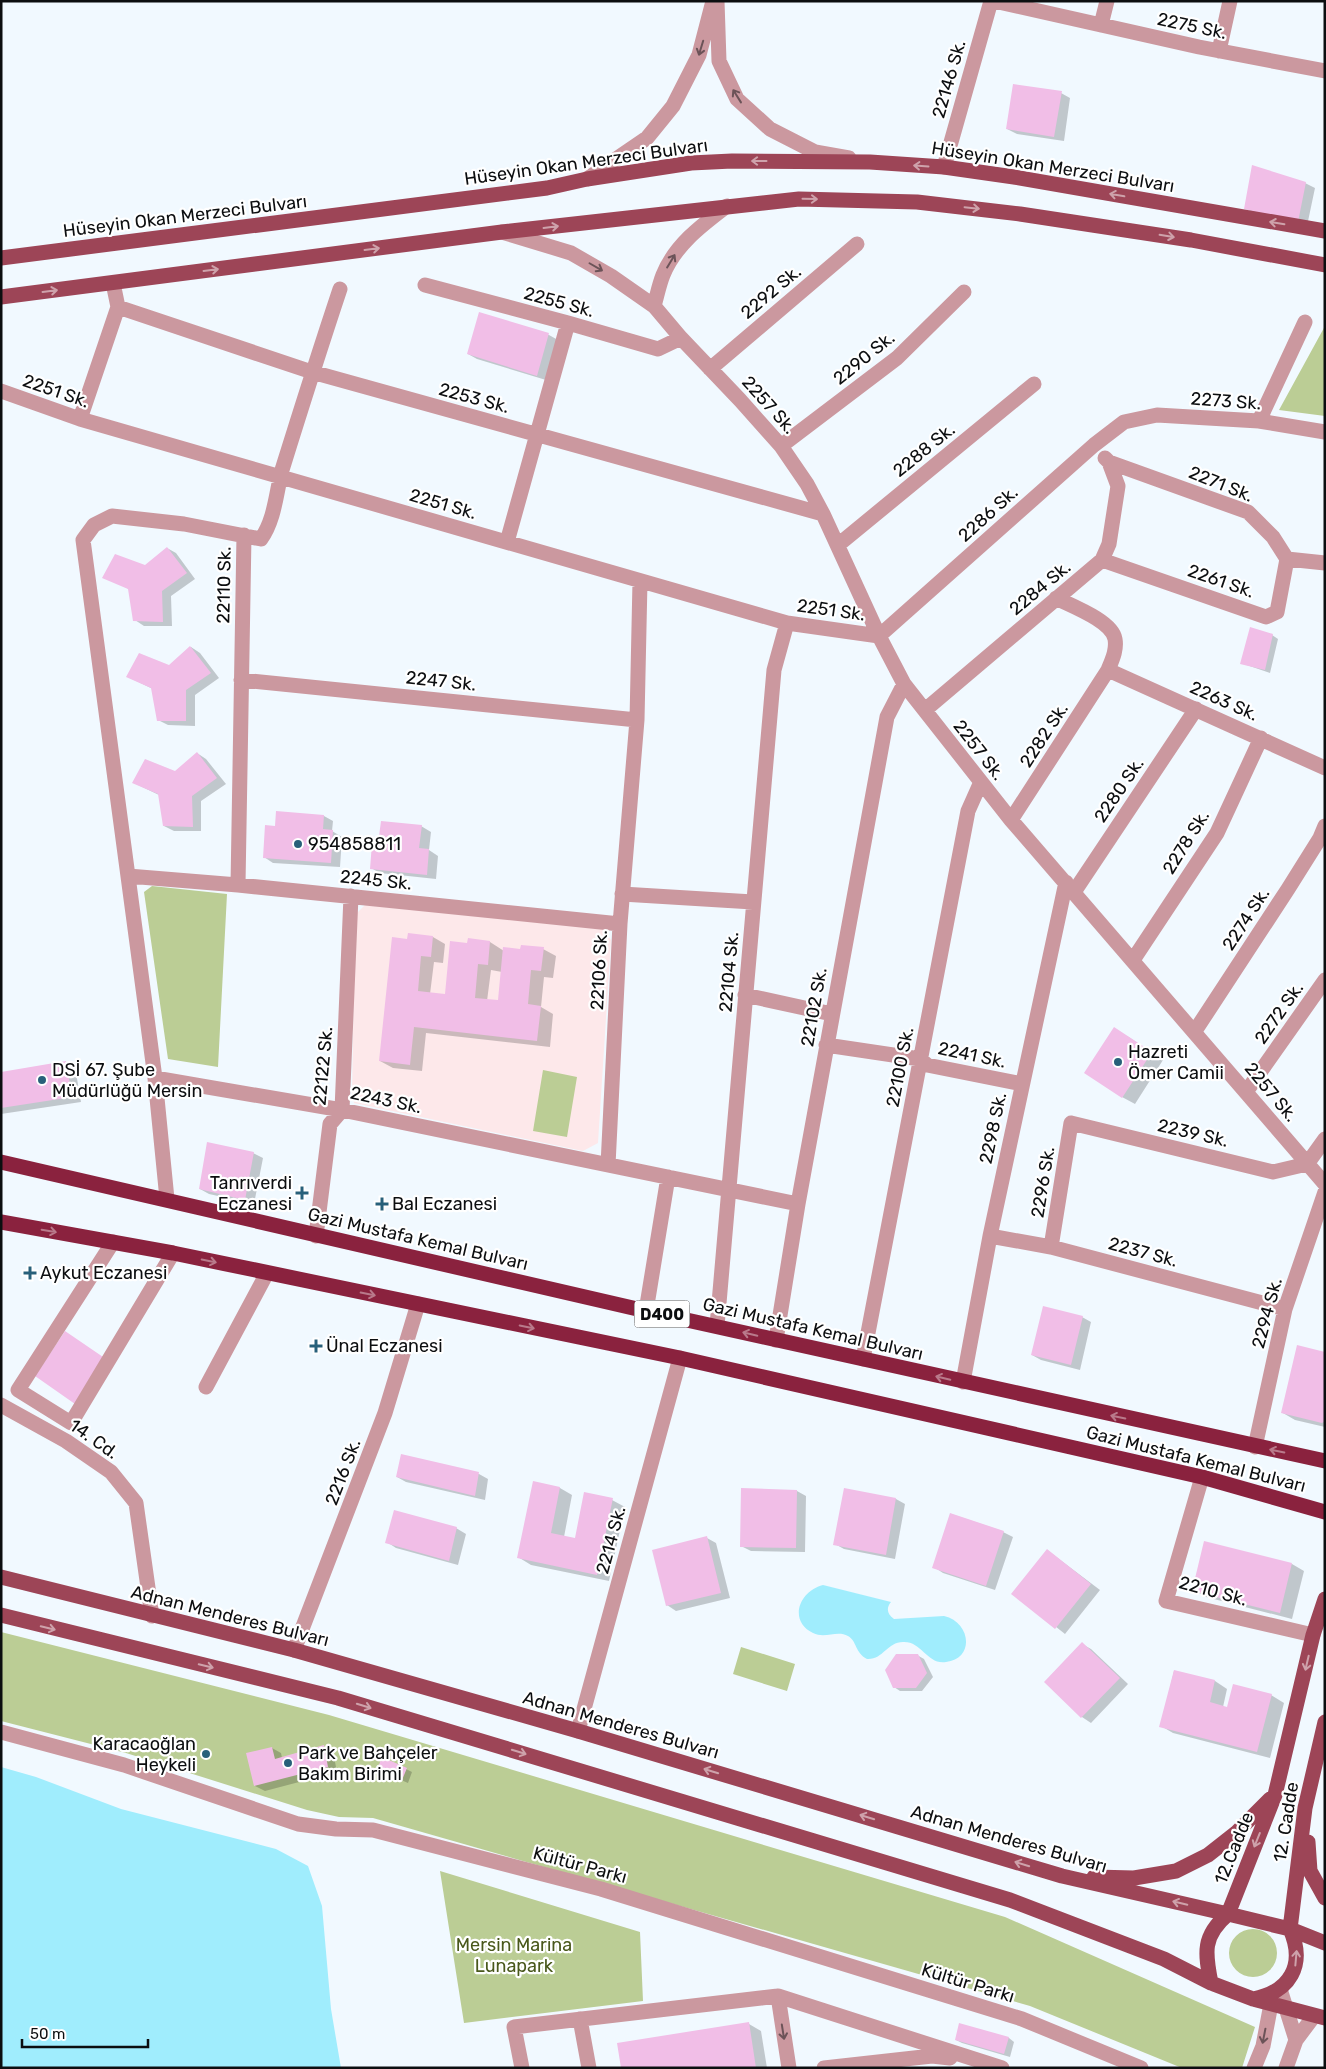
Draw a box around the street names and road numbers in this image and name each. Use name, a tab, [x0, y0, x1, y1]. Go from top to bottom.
street label: 2275 Sk.	[1155, 8, 1229, 44]
street label: 22146 Sk.	[927, 37, 971, 121]
street label: Hüseyin Okan Merzeci Bulvarı	[463, 134, 709, 190]
street label: Hüseyin Okan Merzeci Bulvarı	[930, 137, 1176, 197]
street label: Hüseyin Okan Merzeci Bulvarı	[62, 190, 308, 242]
street label: 2292 Sk.	[736, 260, 806, 324]
street label: 2255 Sk.	[521, 282, 597, 322]
street label: 2290 Sk.	[829, 327, 899, 389]
street label: 2251 Sk.	[20, 369, 92, 413]
street label: 2257 Sk.	[737, 371, 801, 439]
street label: 2253 Sk.	[436, 378, 512, 418]
street label: 2273 Sk.	[1190, 388, 1262, 414]
street label: 2288 Sk.	[889, 418, 959, 482]
street label: 2271 Sk.	[1186, 461, 1256, 507]
street label: 2286 Sk.	[954, 481, 1022, 547]
street label: 2251 Sk.	[407, 484, 479, 524]
street label: 22110 Sk.	[212, 546, 236, 624]
street label: 2284 Sk.	[1005, 556, 1075, 620]
street label: 2261 Sk.	[1185, 559, 1257, 603]
street label: 2251 Sk.	[795, 594, 867, 626]
street label: 2247 Sk.	[405, 666, 477, 696]
street label: 2263 Sk.	[1187, 676, 1261, 726]
street label: 2282 Sk.	[1015, 699, 1073, 771]
street label: 2257 Sk.	[949, 715, 1009, 785]
street label: 2280 Sk.	[1089, 753, 1149, 827]
street label: 2278 Sk.	[1158, 806, 1214, 878]
street label: 2245 Sk.	[339, 865, 413, 895]
street label: 2274 Sk.	[1218, 883, 1274, 955]
street label: 22106 Sk.	[586, 929, 612, 1011]
street label: 22104 Sk.	[715, 931, 743, 1013]
street label: 22102 Sk.	[796, 966, 832, 1048]
street label: 2272 Sk.	[1250, 978, 1308, 1048]
street label: 22122 Sk.	[309, 1025, 337, 1107]
street label: 22100 Sk.	[881, 1025, 919, 1109]
street label: 2241 Sk.	[936, 1037, 1008, 1073]
street label: 2257 Sk.	[1240, 1058, 1302, 1126]
street label: 2243 Sk.	[348, 1082, 424, 1118]
street label: 2298 Sk.	[975, 1090, 1011, 1166]
street label: 2239 Sk.	[1155, 1114, 1231, 1152]
street label: 2296 Sk.	[1027, 1145, 1059, 1219]
street label: Gazi Mustafa Kemal Bulvarı	[306, 1203, 530, 1275]
street label: 2237 Sk.	[1106, 1232, 1180, 1272]
street label: 2294 Sk.	[1247, 1275, 1287, 1351]
street label: Gazi Mustafa Kemal Bulvarı	[701, 1293, 925, 1365]
road number: D400	[634, 1300, 690, 1328]
street label: 14. Cd.	[65, 1414, 123, 1464]
street label: Gazi Mustafa Kemal Bulvarı	[1084, 1421, 1308, 1497]
street label: 2216 Sk.	[320, 1436, 366, 1508]
street label: 2214 Sk.	[591, 1504, 631, 1576]
street label: 2210 Sk.	[1176, 1571, 1250, 1611]
street label: Adnan Menderes Bulvarı	[129, 1581, 331, 1651]
street label: Adnan Menderes Bulvarı	[520, 1686, 722, 1764]
street label: 12. Cadde	[1269, 1780, 1303, 1864]
street label: Adnan Menderes Bulvarı	[908, 1800, 1110, 1878]
street label: 12.Cadde	[1210, 1809, 1258, 1887]
street label: Kültür Parkı	[531, 1842, 629, 1888]
street label: Kültür Parkı	[919, 1958, 1017, 2008]

